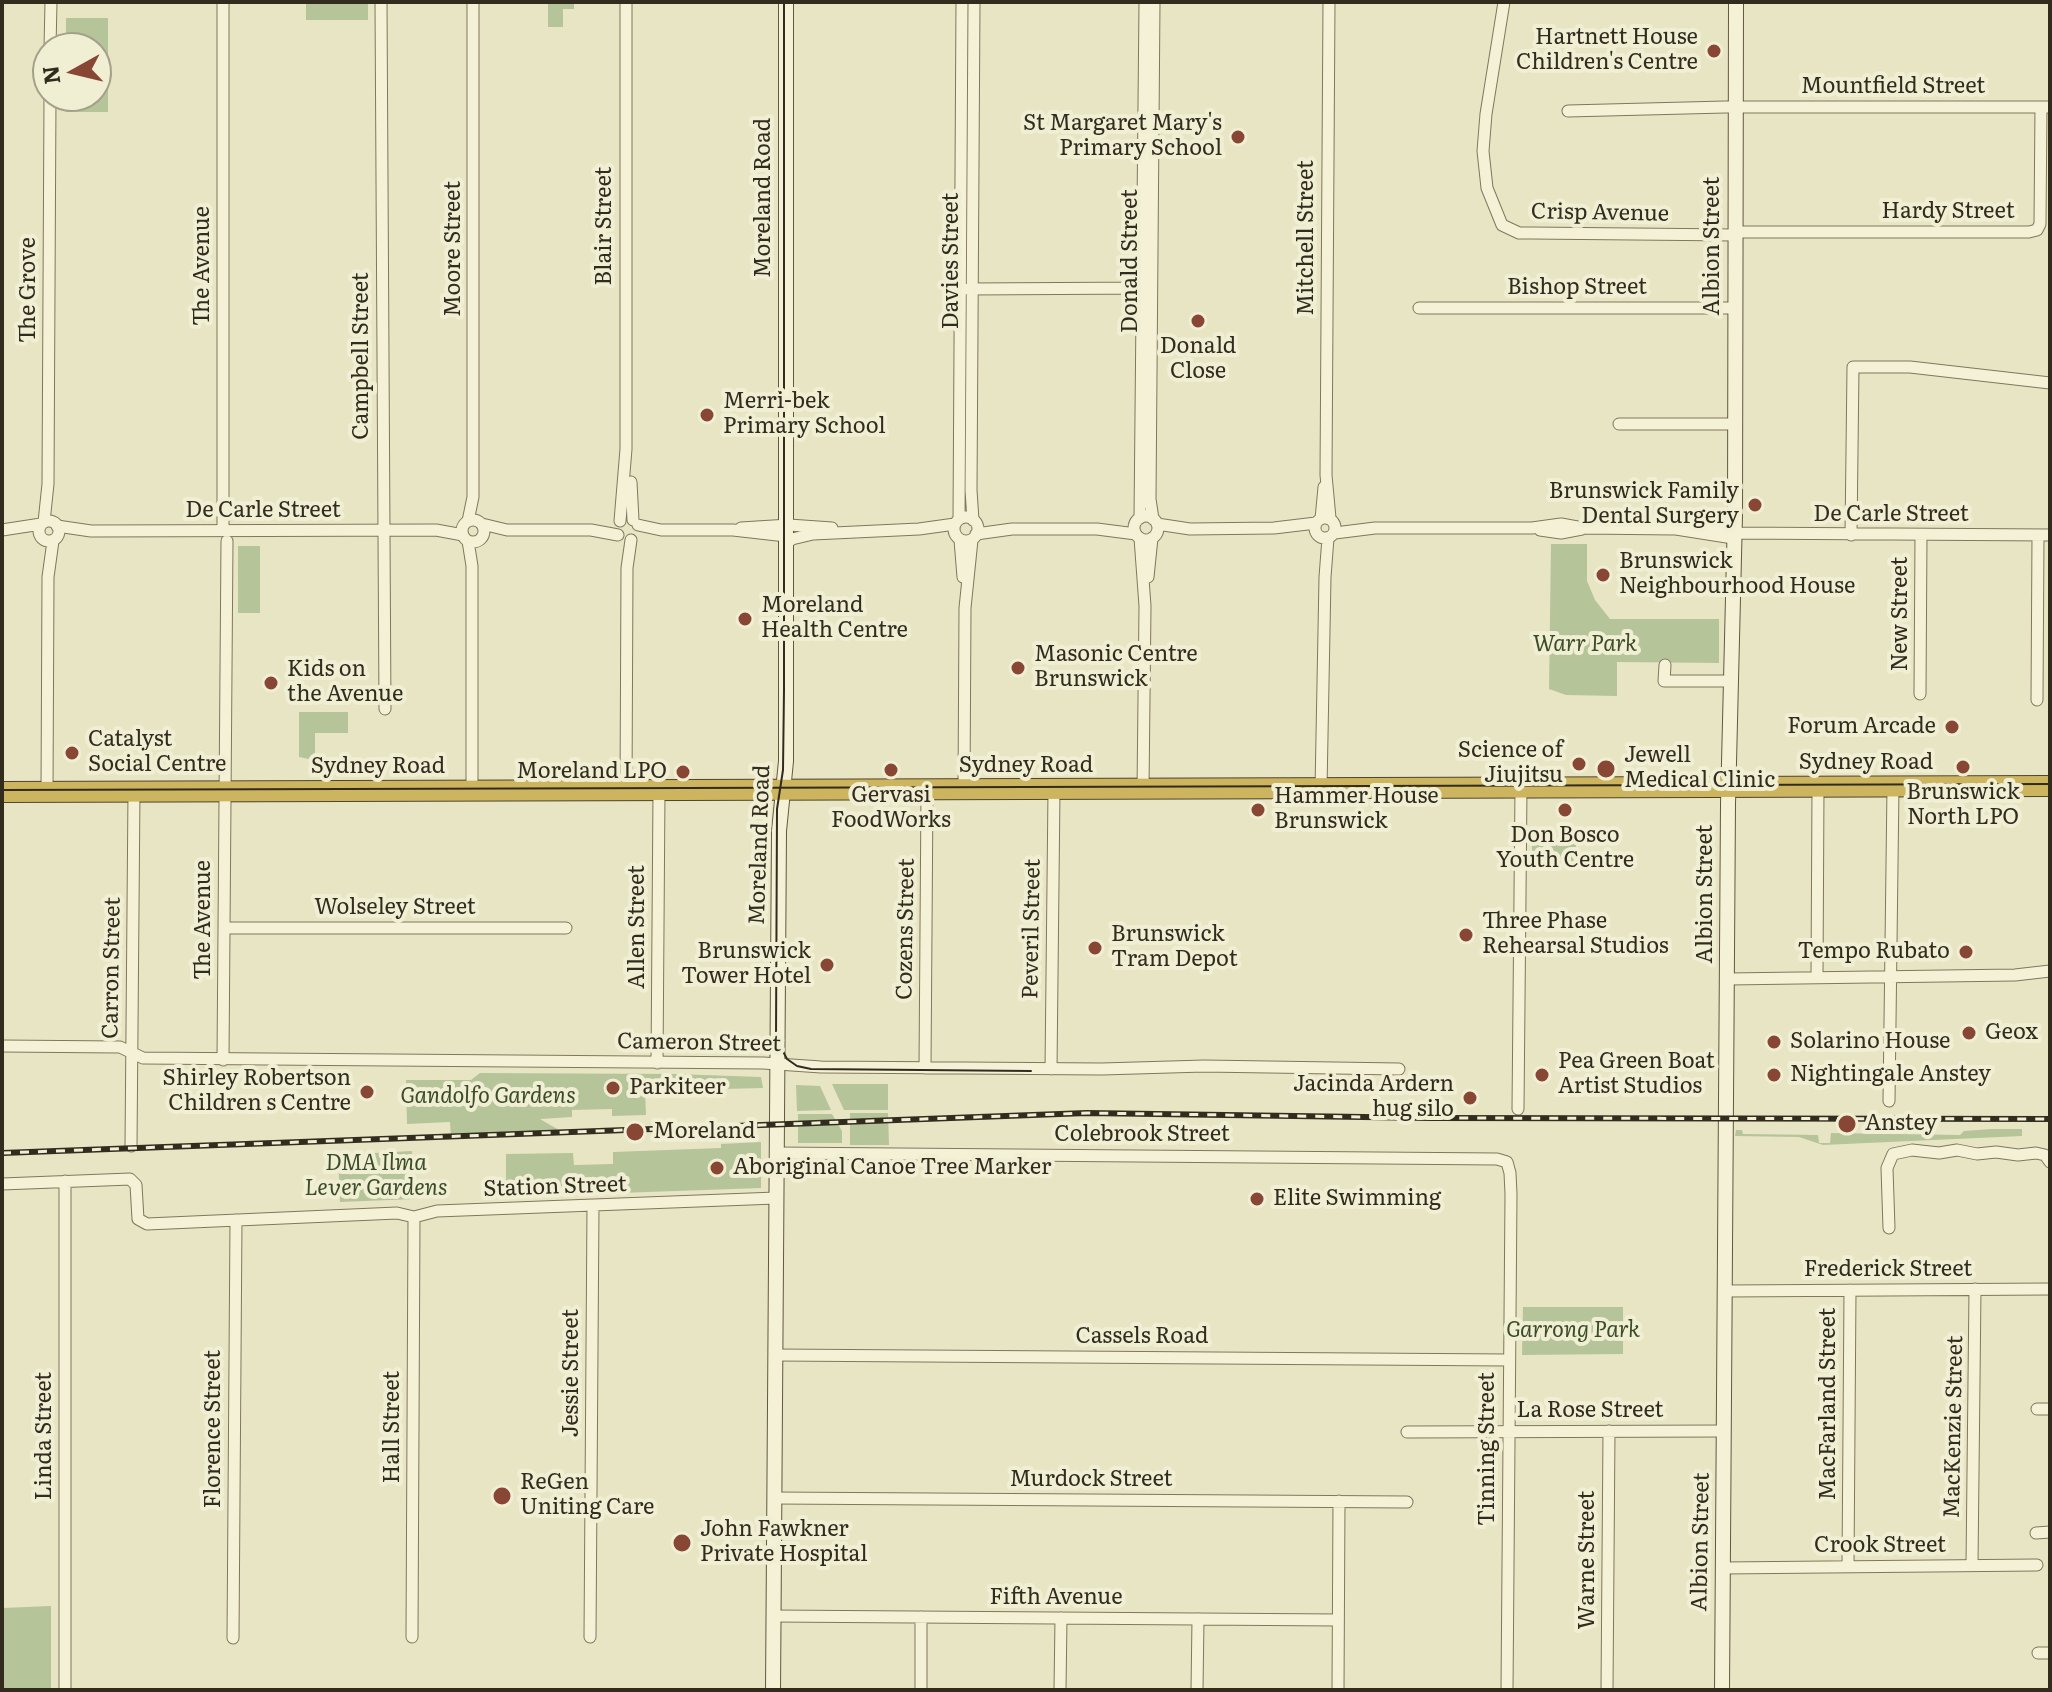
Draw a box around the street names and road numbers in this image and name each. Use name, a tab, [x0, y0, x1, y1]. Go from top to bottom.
street label: Mountfield Street	[1801, 74, 1985, 100]
street label: Moreland Road	[751, 118, 777, 278]
street label: Mitchell Street	[1294, 160, 1320, 316]
street label: Blair Street	[592, 167, 618, 285]
street label: Albion Street	[1700, 177, 1726, 315]
street label: Moore Street	[441, 181, 467, 317]
street label: Donald Street	[1118, 189, 1144, 333]
street label: Davies Street	[939, 193, 965, 329]
street label: Crisp Avenue	[1531, 199, 1669, 227]
street label: Hardy Street	[1881, 199, 2015, 225]
street label: The Avenue	[190, 206, 216, 326]
street label: The Grove	[16, 237, 42, 343]
street label: Campbell Street	[349, 272, 375, 440]
street label: Bishop Street	[1507, 275, 1647, 301]
street label: De Carle Street	[185, 498, 341, 524]
street label: De Carle Street	[1813, 502, 1969, 528]
street label: New Street	[1888, 557, 1914, 671]
street label: Sydney Road	[1799, 750, 1933, 776]
street label: Sydney Road	[959, 753, 1093, 779]
street label: Sydney Road	[311, 754, 445, 780]
street label: Moreland Road	[744, 764, 776, 926]
street label: Albion Street	[1693, 825, 1719, 963]
street label: Cozens Street	[892, 858, 920, 1000]
street label: Peveril Street	[1018, 859, 1046, 999]
street label: The Avenue	[191, 860, 217, 980]
street label: Allen Street	[625, 865, 651, 989]
street label: Wolseley Street	[314, 895, 476, 921]
street label: Carron Street	[98, 897, 126, 1039]
street label: Cameron Street	[617, 1028, 781, 1058]
street label: Colebrook Street	[1054, 1122, 1230, 1148]
street label: Station Street	[483, 1171, 627, 1203]
street label: Frederick Street	[1804, 1257, 1972, 1283]
street label: MacFarland Street	[1816, 1308, 1842, 1500]
street label: Jessie Street	[559, 1309, 585, 1437]
street label: Cassels Road	[1076, 1324, 1208, 1350]
street label: MacKenzie Street	[1939, 1335, 1969, 1519]
street label: Florence Street	[201, 1350, 227, 1508]
street label: Hall Street	[380, 1371, 406, 1483]
street label: Linda Street	[32, 1372, 58, 1500]
street label: Tinning Street	[1475, 1372, 1501, 1526]
street label: La Rose Street	[1517, 1398, 1663, 1424]
street label: Murdock Street	[1010, 1467, 1172, 1493]
street label: Albion Street	[1687, 1472, 1715, 1612]
street label: Warne Street	[1575, 1491, 1601, 1629]
street label: Crook Street	[1814, 1533, 1946, 1559]
street label: Fifth Avenue	[989, 1585, 1123, 1611]

